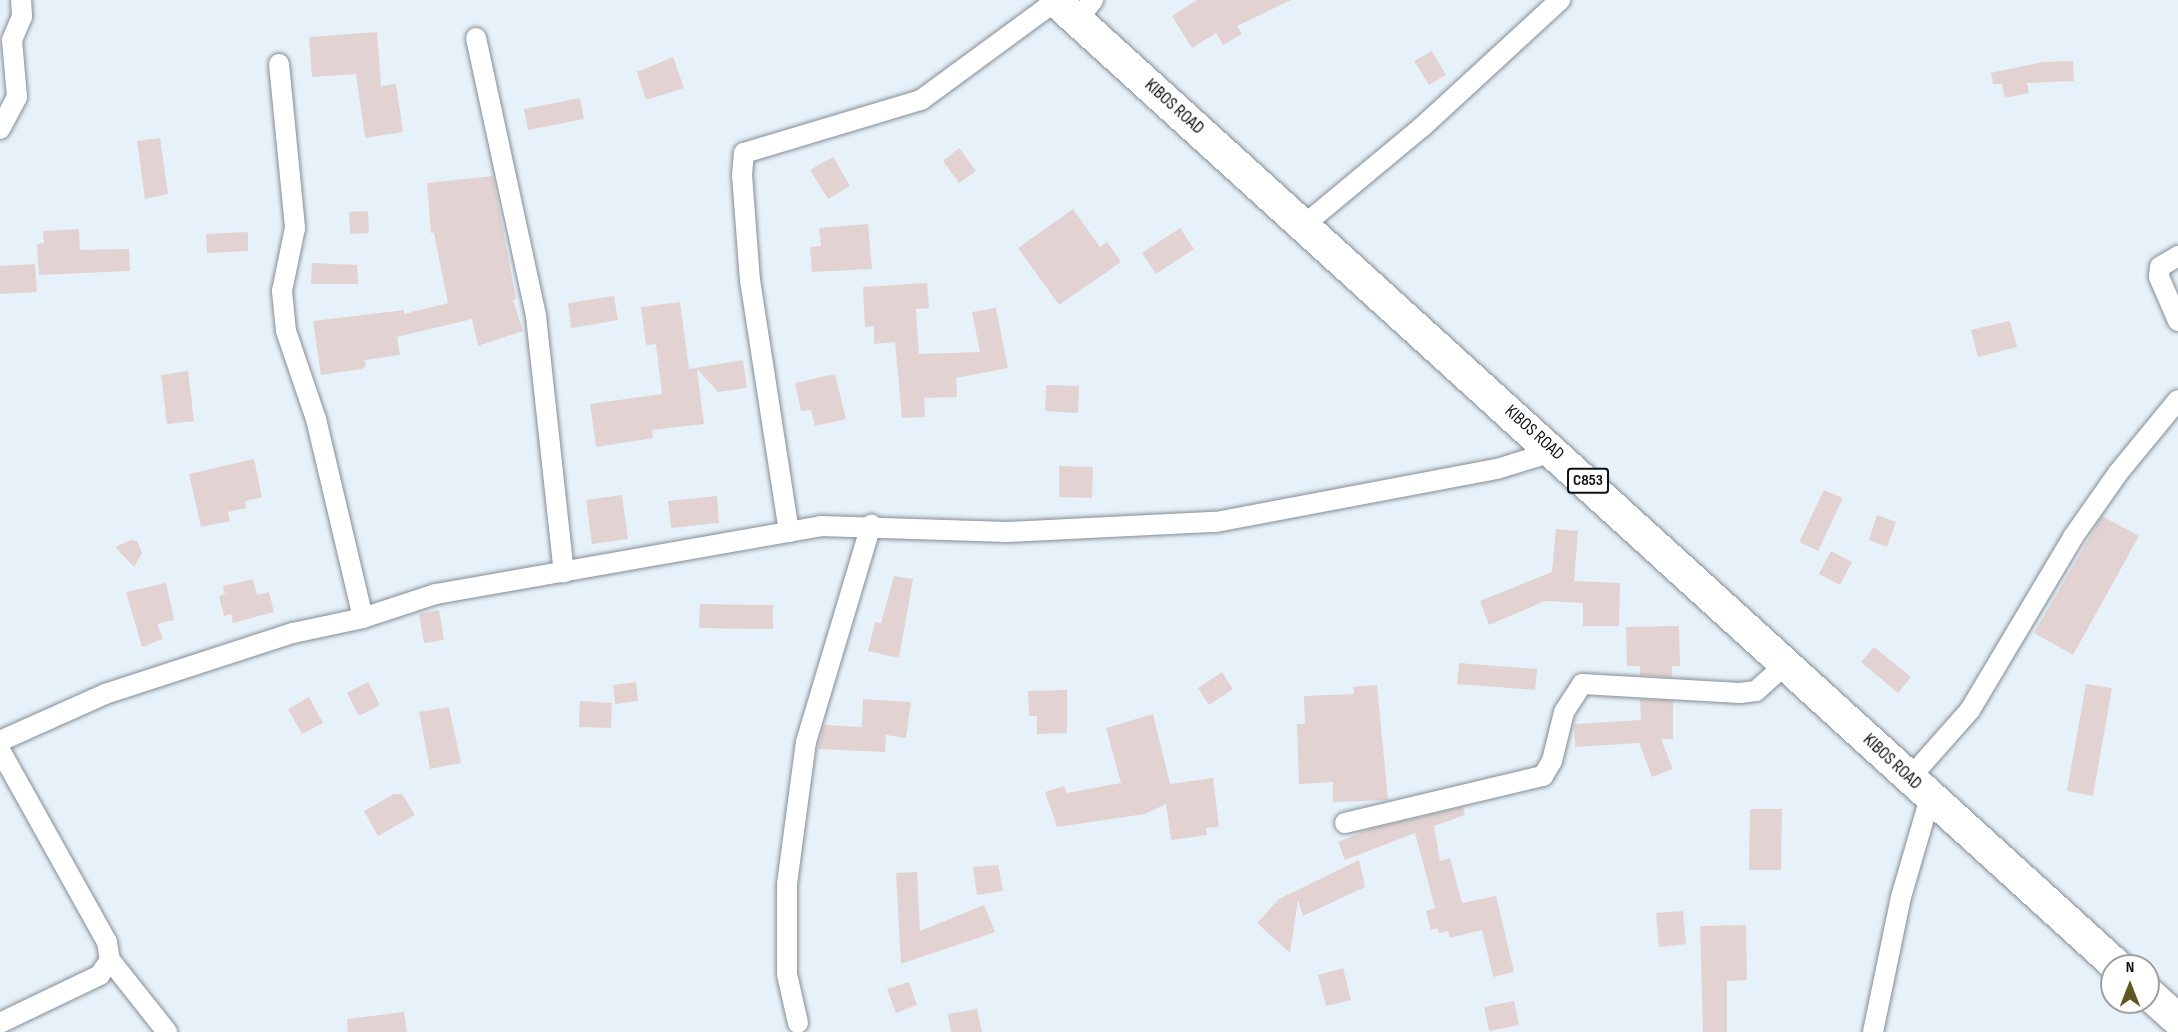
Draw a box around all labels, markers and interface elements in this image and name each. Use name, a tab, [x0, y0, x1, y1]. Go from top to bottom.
street label: KIBOS ROAD	[1140, 75, 1208, 139]
street label: KIBOS ROAD	[1500, 401, 1568, 465]
road number: C853	[1567, 468, 1609, 494]
street label: KIBOS ROAD	[1858, 729, 1926, 795]
north arrow	[2100, 954, 2160, 1014]
text: N	[2126, 958, 2134, 977]

